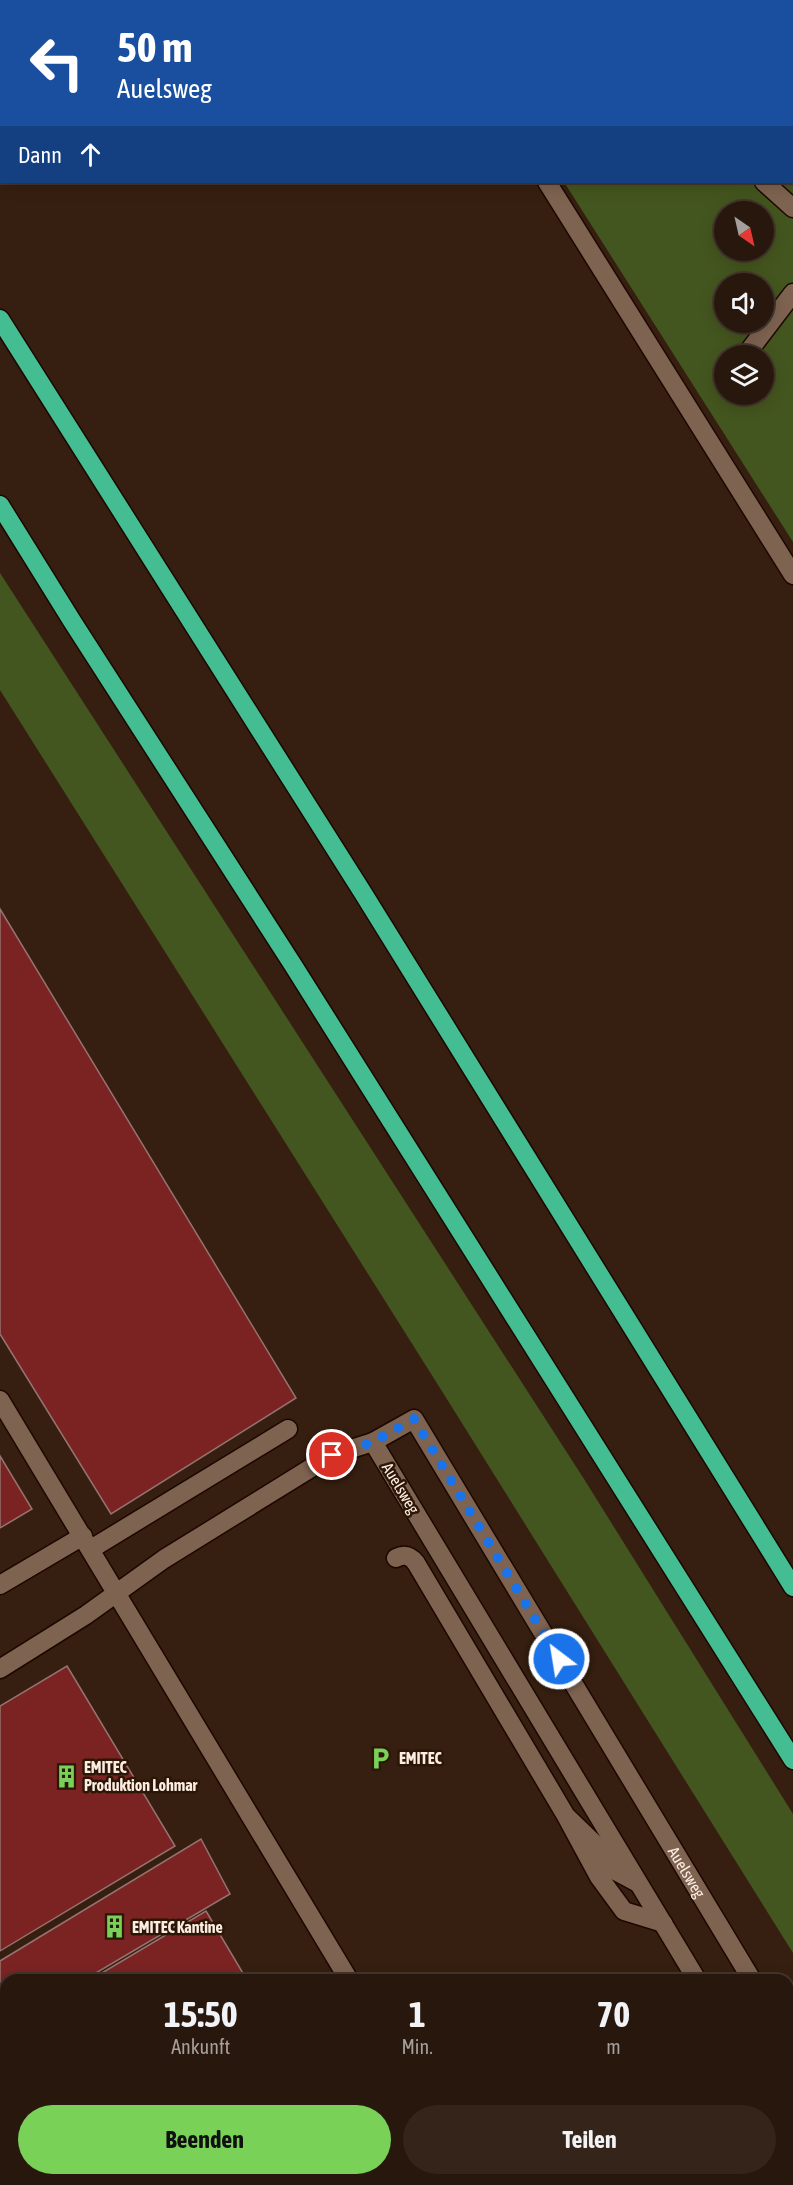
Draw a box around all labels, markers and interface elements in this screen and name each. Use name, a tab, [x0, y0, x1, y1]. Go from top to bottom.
text: 50 m	[117, 23, 192, 71]
icon: left	[18, 24, 96, 102]
text: Auelsweg	[117, 73, 212, 104]
icon: ahead	[74, 138, 107, 171]
text: Dann	[18, 142, 62, 168]
north arrow	[714, 201, 774, 261]
map controls	[714, 201, 774, 405]
button: sound	[714, 273, 774, 333]
button: layers	[714, 345, 774, 405]
pin	[306, 1429, 357, 1480]
icon: arrive	[315, 1438, 348, 1471]
street label: Auelsweg	[378, 1459, 423, 1517]
position arrow	[527, 1627, 591, 1691]
parking icon: EMITEC	[368, 1745, 394, 1771]
place label: EMITEC	[399, 1749, 442, 1767]
place label: EMITEC Produktion Lohmar	[84, 1758, 198, 1794]
building icon: EMITEC Produktion Lohmar	[53, 1763, 79, 1789]
street label: Auelsweg	[665, 1843, 709, 1901]
building icon: EMITEC Kantine	[101, 1914, 127, 1940]
place label: EMITEC Kantine	[132, 1918, 223, 1936]
text: 15:50	[164, 1993, 238, 2035]
text: 1	[409, 1993, 426, 2035]
text: 70	[596, 1993, 630, 2035]
text: Ankunft	[171, 2035, 230, 2058]
text: Min.	[401, 2035, 433, 2058]
text: m	[606, 2035, 621, 2058]
button: Beenden	[18, 2105, 391, 2174]
button: Teilen	[403, 2105, 776, 2174]

